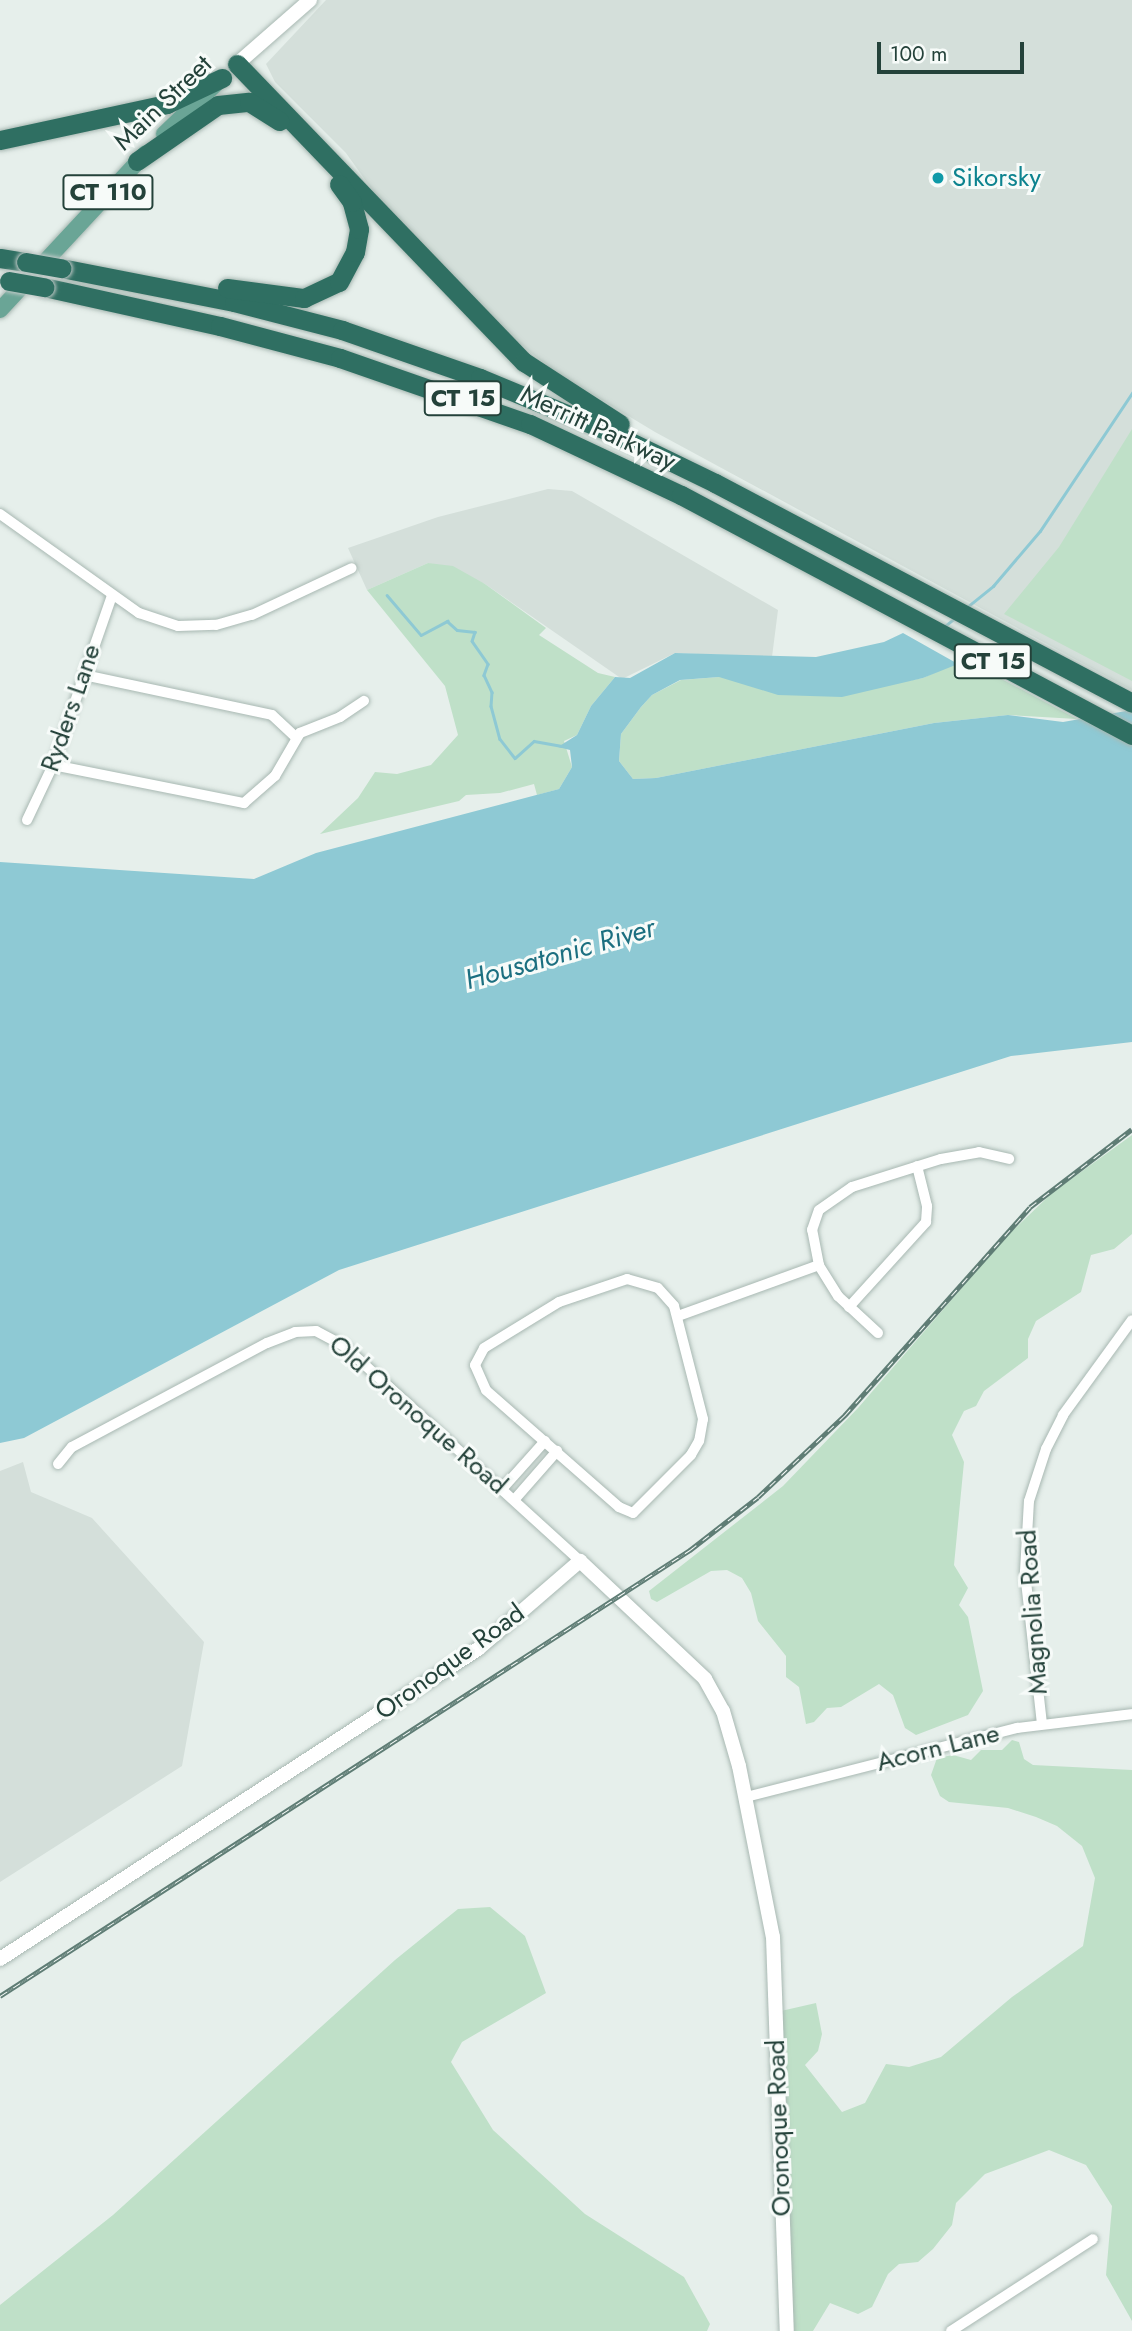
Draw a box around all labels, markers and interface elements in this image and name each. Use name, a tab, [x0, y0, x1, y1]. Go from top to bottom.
scale bar	[880, 28, 1027, 72]
text: 100 m	[890, 39, 947, 69]
street label: Main Street	[108, 49, 218, 157]
place label: Sikorsky	[952, 162, 1041, 194]
marker: Sikorsky	[930, 170, 946, 186]
road number: CT 110	[61, 172, 155, 212]
road number: CT 15	[423, 377, 503, 418]
street label: Merritt Parkway	[515, 378, 681, 478]
street label: Ryders Lane	[35, 640, 107, 776]
road number: CT 15	[953, 640, 1033, 682]
water label: Housatonic River	[461, 911, 659, 997]
street label: Old Oronoque Road	[322, 1329, 514, 1501]
street label: Magnolia Road	[1012, 1528, 1054, 1696]
street label: Oronoque Road	[369, 1597, 531, 1727]
street label: Acorn Lane	[873, 1718, 1003, 1778]
street label: Oronoque Road	[760, 2039, 798, 2217]

